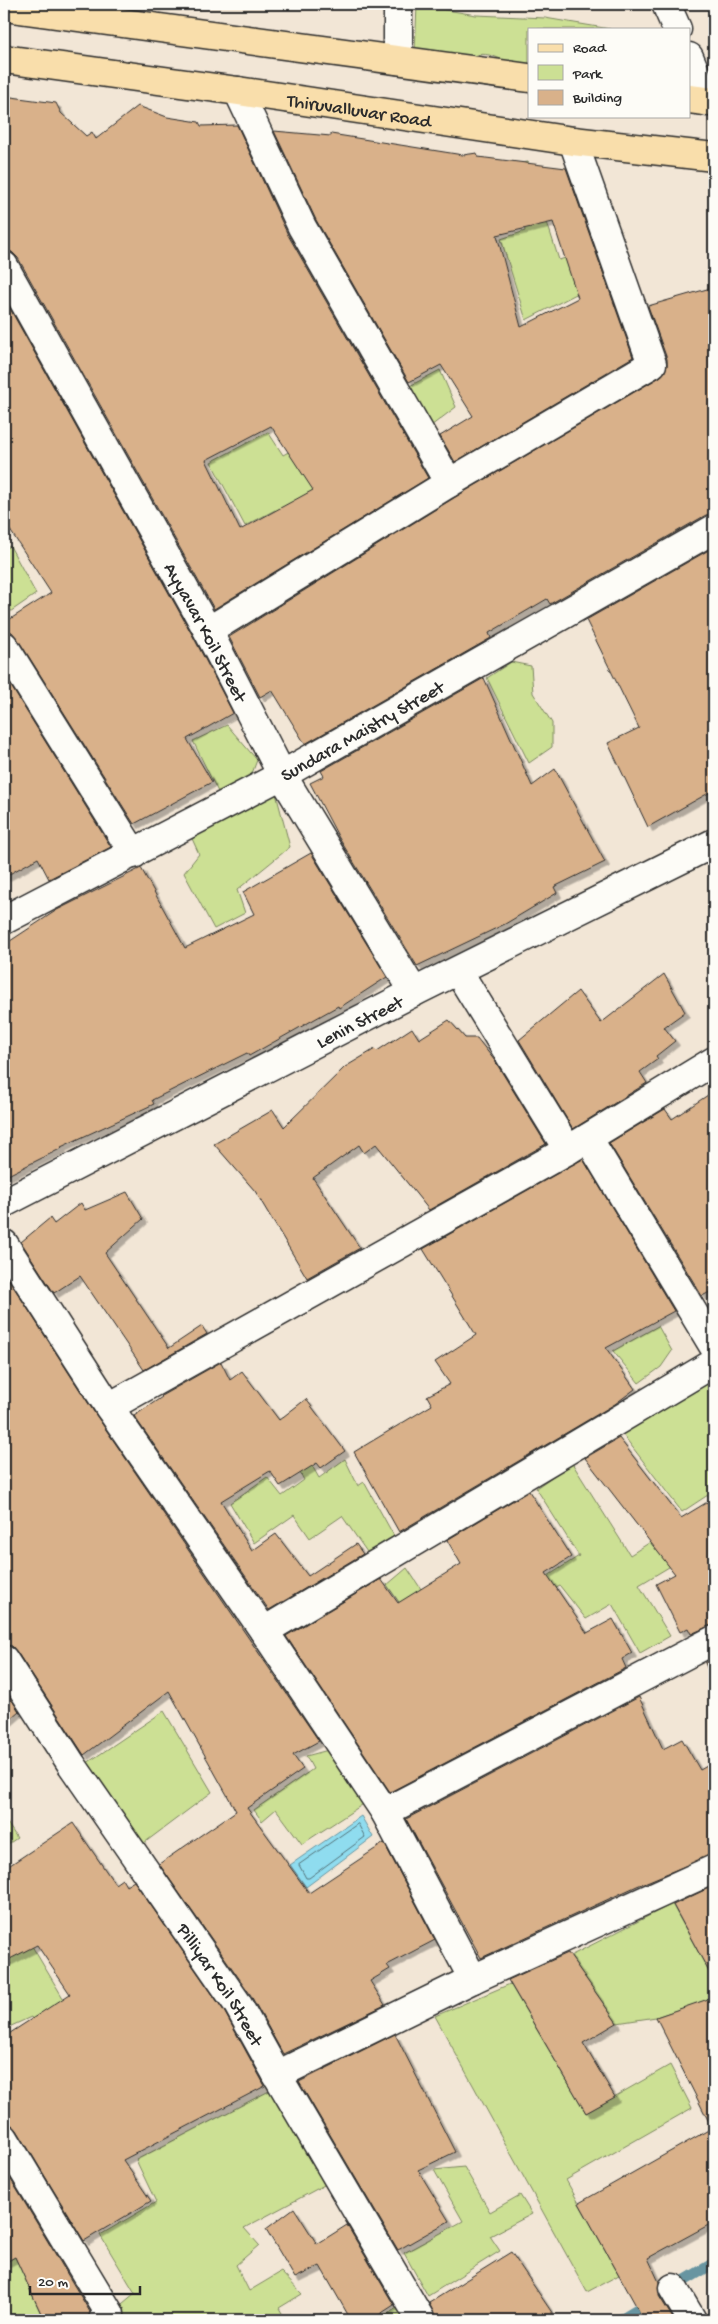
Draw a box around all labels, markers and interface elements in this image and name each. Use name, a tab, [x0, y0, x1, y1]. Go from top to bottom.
legend	[528, 28, 690, 118]
text: Road	[573, 40, 607, 58]
text: Park	[572, 66, 603, 84]
street label: Thiruvalluvar Road	[284, 90, 434, 135]
text: Building	[572, 90, 622, 108]
street label: Ayyavar Koil Street	[157, 560, 251, 708]
street label: Sundara Maistry Street	[277, 676, 451, 788]
street label: Lenin Street	[313, 991, 410, 1055]
street label: Pilliyar Koil Street	[170, 1919, 268, 2053]
scale bar	[30, 2264, 140, 2296]
text: 20 m	[38, 2274, 68, 2292]

